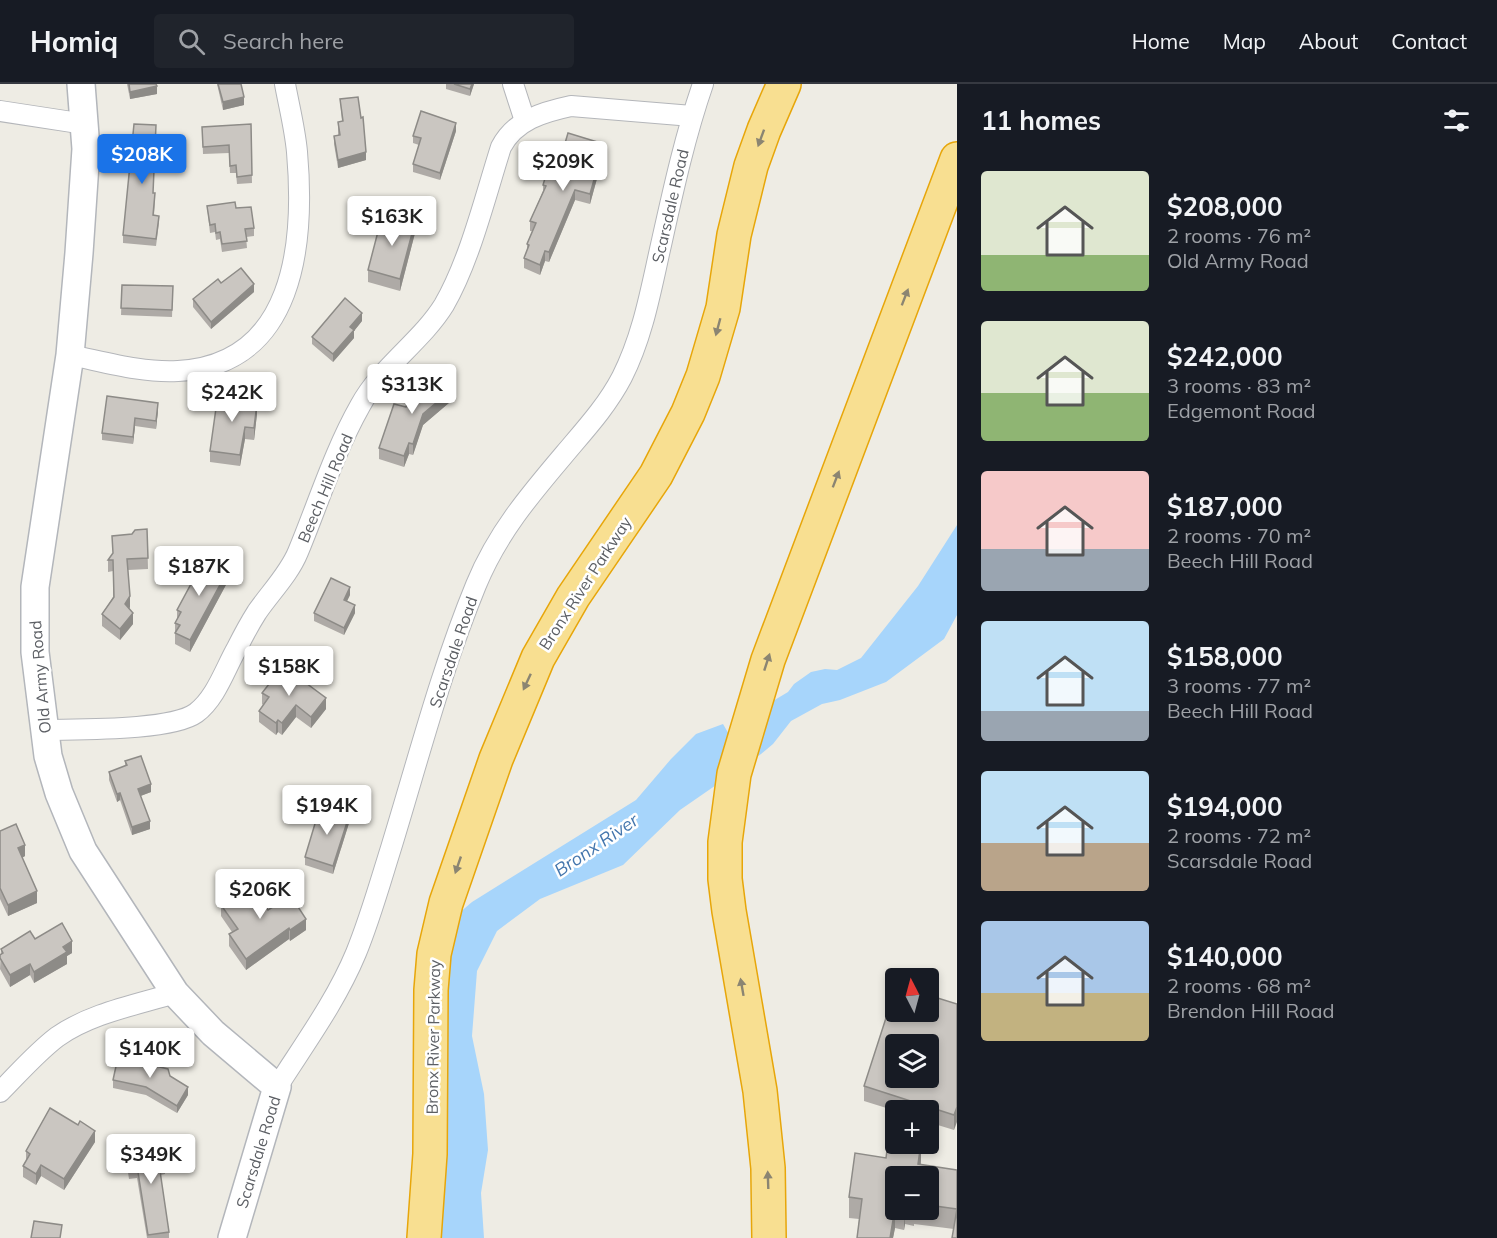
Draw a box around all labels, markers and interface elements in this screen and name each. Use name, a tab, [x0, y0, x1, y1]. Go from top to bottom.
search box	[154, 14, 574, 68]
text: Homiq	[30, 24, 118, 59]
icon: search	[175, 25, 208, 58]
text: Search here	[223, 27, 344, 55]
text: Home	[1132, 28, 1190, 54]
text: Map	[1223, 28, 1266, 54]
text: About	[1299, 28, 1358, 54]
text: Contact	[1391, 28, 1467, 54]
text: 11 homes	[981, 104, 1101, 137]
icon: filters	[1440, 104, 1473, 137]
one-way arrow	[756, 129, 765, 147]
pin: $208K	[100, 134, 184, 185]
text: $208K	[111, 141, 173, 166]
pin: $209K	[521, 141, 605, 192]
street label: Scarsdale Road	[647, 147, 693, 265]
text: $209K	[532, 148, 594, 173]
text: $208,000	[1167, 190, 1283, 223]
icon: home	[1029, 195, 1101, 267]
pin: $163K	[350, 196, 434, 247]
text: $163K	[361, 203, 423, 228]
text: 2 rooms · 76 m²	[1167, 223, 1311, 248]
text: Old Army Road	[1167, 248, 1309, 273]
one-way arrow	[901, 288, 910, 306]
one-way arrow	[712, 318, 722, 337]
text: $242,000	[1167, 340, 1283, 373]
icon: home	[1029, 345, 1101, 417]
pin: $313K	[370, 364, 454, 415]
text: $313K	[381, 371, 443, 396]
pin: $242K	[190, 372, 274, 423]
text: 3 rooms · 83 m²	[1167, 373, 1311, 398]
text: $242K	[201, 379, 263, 404]
text: Edgemont Road	[1167, 398, 1316, 423]
street label: Beech Hill Road	[293, 430, 357, 546]
one-way arrow	[832, 470, 841, 488]
text: $187,000	[1167, 490, 1283, 523]
icon: home	[1029, 495, 1101, 567]
street label: Bronx River Parkway	[534, 512, 636, 653]
text: 2 rooms · 70 m²	[1167, 523, 1311, 548]
pin: $187K	[157, 546, 241, 597]
text: Beech Hill Road	[1167, 548, 1313, 573]
text: $187K	[168, 553, 230, 578]
street label: Scarsdale Road	[425, 594, 481, 710]
street label: Old Army Road	[25, 620, 55, 734]
text: $158,000	[1167, 640, 1283, 673]
icon: home	[1029, 645, 1101, 717]
pin: $158K	[247, 646, 331, 697]
text: $158K	[258, 653, 320, 678]
one-way arrow	[763, 653, 773, 671]
text: 3 rooms · 77 m²	[1167, 673, 1311, 698]
one-way arrow	[522, 674, 531, 691]
text: Beech Hill Road	[1167, 698, 1313, 723]
pin: $194K	[285, 785, 369, 836]
text: $194,000	[1167, 790, 1283, 823]
text: $194K	[296, 792, 358, 817]
icon: home	[1029, 795, 1101, 867]
water label: Bronx River	[550, 808, 644, 881]
text: 2 rooms · 72 m²	[1167, 823, 1311, 848]
text: Scarsdale Road	[1167, 848, 1312, 873]
one-way arrow	[453, 856, 463, 874]
pin: $206K	[218, 869, 302, 920]
text: $206K	[229, 876, 291, 901]
text: $140,000	[1167, 940, 1283, 973]
icon: home	[1029, 945, 1101, 1017]
street label: Bronx River Parkway	[422, 959, 444, 1115]
north arrow	[885, 968, 939, 1022]
map controls	[885, 968, 939, 1220]
text: 2 rooms · 68 m²	[1167, 973, 1311, 998]
one-way arrow	[737, 977, 746, 996]
text: Brendon Hill Road	[1167, 998, 1335, 1023]
pin: $140K	[108, 1028, 192, 1079]
button: layers	[885, 1034, 939, 1088]
text: $140K	[119, 1035, 181, 1060]
street label: Scarsdale Road	[231, 1094, 285, 1210]
button: +	[885, 1100, 939, 1154]
pin: $349K	[109, 1134, 193, 1185]
text: $349K	[120, 1141, 182, 1166]
button: −	[885, 1166, 939, 1220]
one-way arrow	[764, 1170, 773, 1189]

